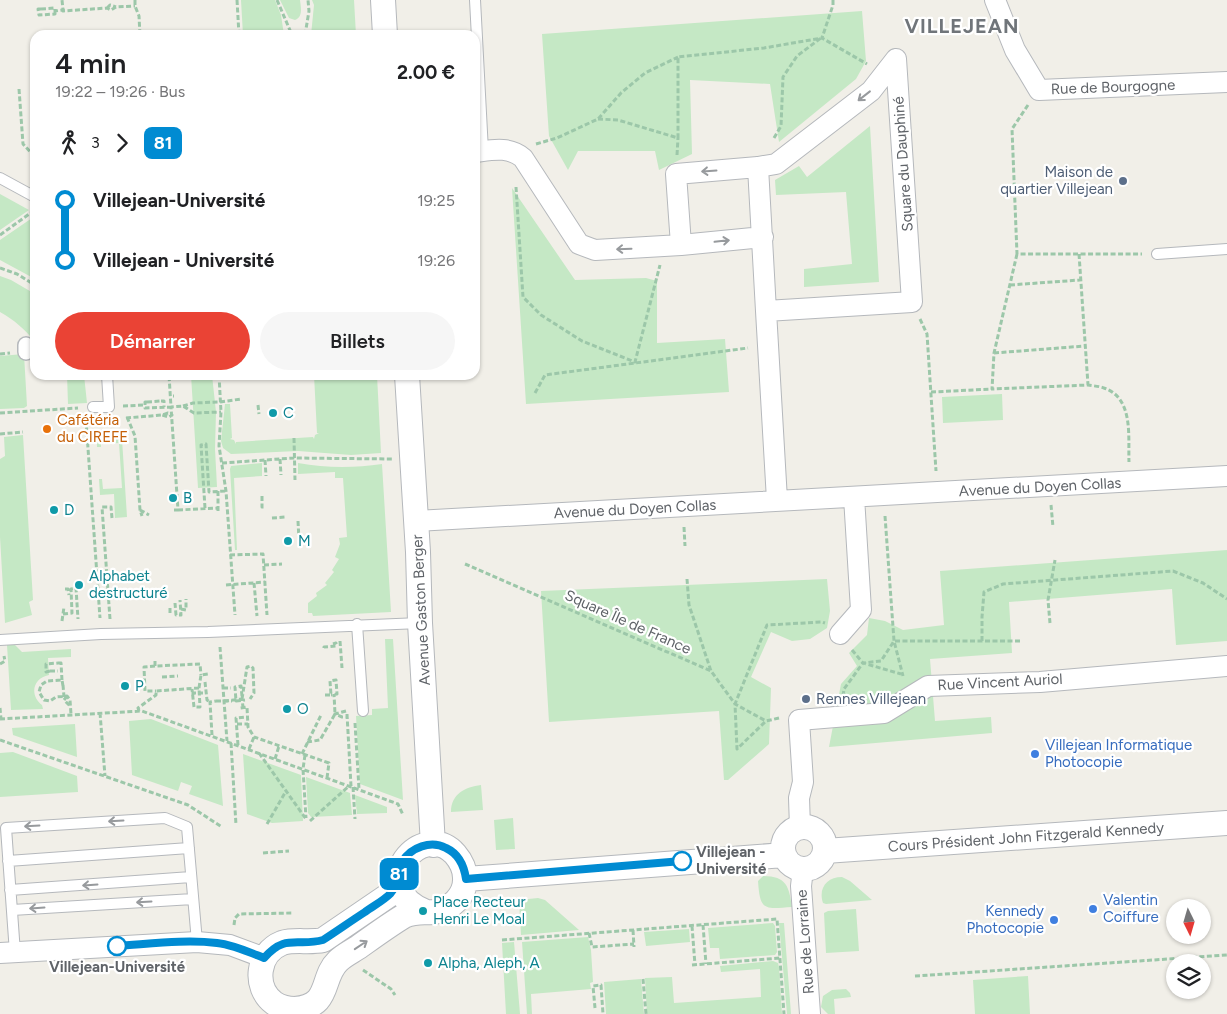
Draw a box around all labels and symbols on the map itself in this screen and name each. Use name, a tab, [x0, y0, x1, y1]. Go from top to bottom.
district label: VILLEJEAN	[904, 14, 1020, 38]
street label: Rue de Bourgogne	[1050, 76, 1176, 98]
one-way arrow	[858, 90, 871, 101]
street label: Square du Dauphiné	[889, 96, 917, 232]
place label: Maison de quartier Villejean	[1000, 163, 1113, 198]
one-way arrow	[701, 166, 717, 176]
marker: Maison de quartier Villejean	[1117, 175, 1129, 187]
one-way arrow	[714, 237, 730, 246]
one-way arrow	[616, 244, 632, 253]
place label: C	[283, 404, 294, 422]
marker: C	[267, 407, 279, 419]
place label: Cafétéria du CIREFE	[57, 411, 128, 446]
marker: Cafétéria du CIREFE	[41, 423, 53, 435]
street label: Avenue du Doyen Collas	[958, 474, 1122, 500]
place label: B	[183, 489, 192, 507]
marker: B	[167, 492, 179, 504]
street label: Avenue du Doyen Collas	[553, 496, 717, 522]
place label: D	[64, 501, 74, 519]
marker: D	[48, 504, 60, 516]
place label: M	[298, 532, 311, 550]
street label: Avenue Gaston Berger	[408, 534, 434, 686]
marker: M	[282, 535, 294, 547]
place label: Alphabet destructuré	[89, 567, 168, 602]
marker: Alphabet destructuré	[73, 579, 85, 591]
street label: Square Île de France	[562, 586, 694, 658]
street label: Rue Vincent Auriol	[937, 670, 1063, 694]
place label: P	[135, 677, 144, 695]
marker: P	[119, 680, 131, 692]
place label: Rennes Villejean	[816, 690, 926, 708]
marker: Rennes Villejean	[800, 693, 812, 705]
place label: O	[297, 700, 309, 718]
marker: O	[281, 703, 293, 715]
place label: Villejean Informatique Photocopie	[1045, 736, 1192, 771]
marker: Villejean Informatique Photocopie	[1029, 748, 1041, 760]
one-way arrow	[108, 816, 124, 825]
street label: Cours Président John Fitzgerald Kennedy	[887, 818, 1165, 856]
one-way arrow	[24, 821, 40, 830]
place label: Villejean - Université	[696, 843, 767, 878]
marker: Villejean - Université	[672, 851, 692, 871]
line badge: 81	[376, 858, 422, 890]
one-way arrow	[82, 880, 98, 889]
street label: Rue de Lorraine	[792, 889, 818, 995]
place label: Valentin Coiffure	[1103, 891, 1159, 926]
place label: Place Recteur Henri Le Moal	[433, 893, 526, 928]
one-way arrow	[136, 897, 152, 906]
north arrow	[1166, 899, 1211, 944]
place label: Kennedy Photocopie	[967, 902, 1044, 937]
marker: Valentin Coiffure	[1087, 903, 1099, 915]
one-way arrow	[29, 904, 45, 913]
marker: Place Recteur Henri Le Moal	[417, 905, 429, 917]
marker: Kennedy Photocopie	[1048, 914, 1060, 926]
marker: Villejean-Université	[107, 936, 127, 956]
one-way arrow	[354, 940, 368, 950]
place label: Alpha, Aleph, A	[438, 954, 540, 972]
marker: Alpha, Aleph, A	[422, 957, 434, 969]
place label: Villejean-Université	[49, 958, 186, 976]

